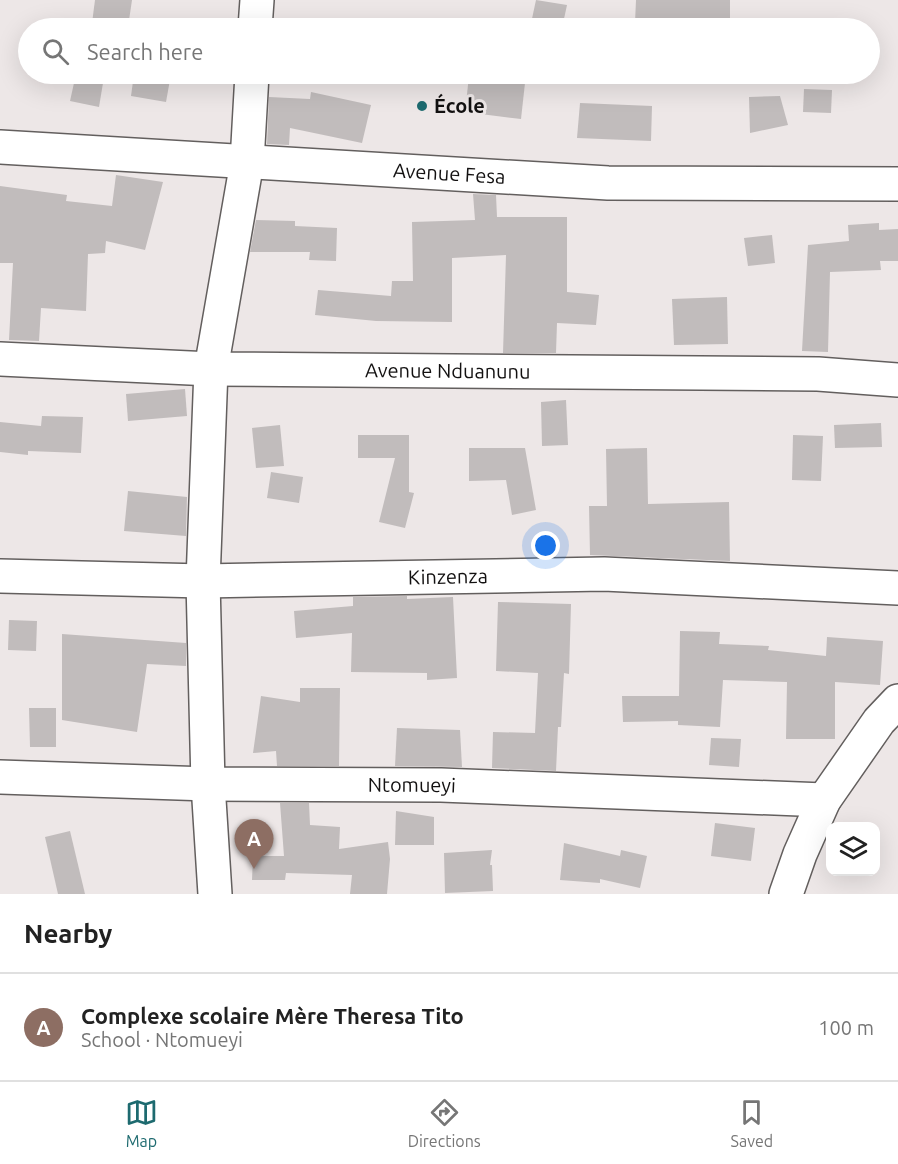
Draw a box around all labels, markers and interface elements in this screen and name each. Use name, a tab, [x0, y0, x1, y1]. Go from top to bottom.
search box	[18, 18, 880, 84]
icon: search	[39, 35, 72, 68]
text: Search here	[87, 39, 203, 64]
place label: École	[434, 93, 485, 117]
marker: École	[415, 99, 429, 113]
street label: Avenue Fesa	[392, 158, 506, 188]
street label: Avenue Nduanunu	[365, 358, 531, 383]
your location	[531, 531, 560, 560]
street label: Kinzenza	[408, 564, 488, 588]
street label: Ntomueyi	[368, 773, 456, 797]
pin: A	[234, 820, 274, 869]
map controls	[826, 822, 880, 876]
button: layers	[826, 822, 880, 876]
text: Nearby	[24, 919, 112, 948]
text: Complexe scolaire Mère Theresa Tito	[81, 1003, 464, 1028]
text: A	[36, 1016, 51, 1039]
text: 100 m	[818, 1016, 874, 1039]
text: School · Ntomueyi	[81, 1028, 243, 1051]
tab: Map	[125, 1096, 158, 1150]
tab: Directions	[408, 1096, 481, 1150]
tab: Saved	[731, 1096, 773, 1150]

